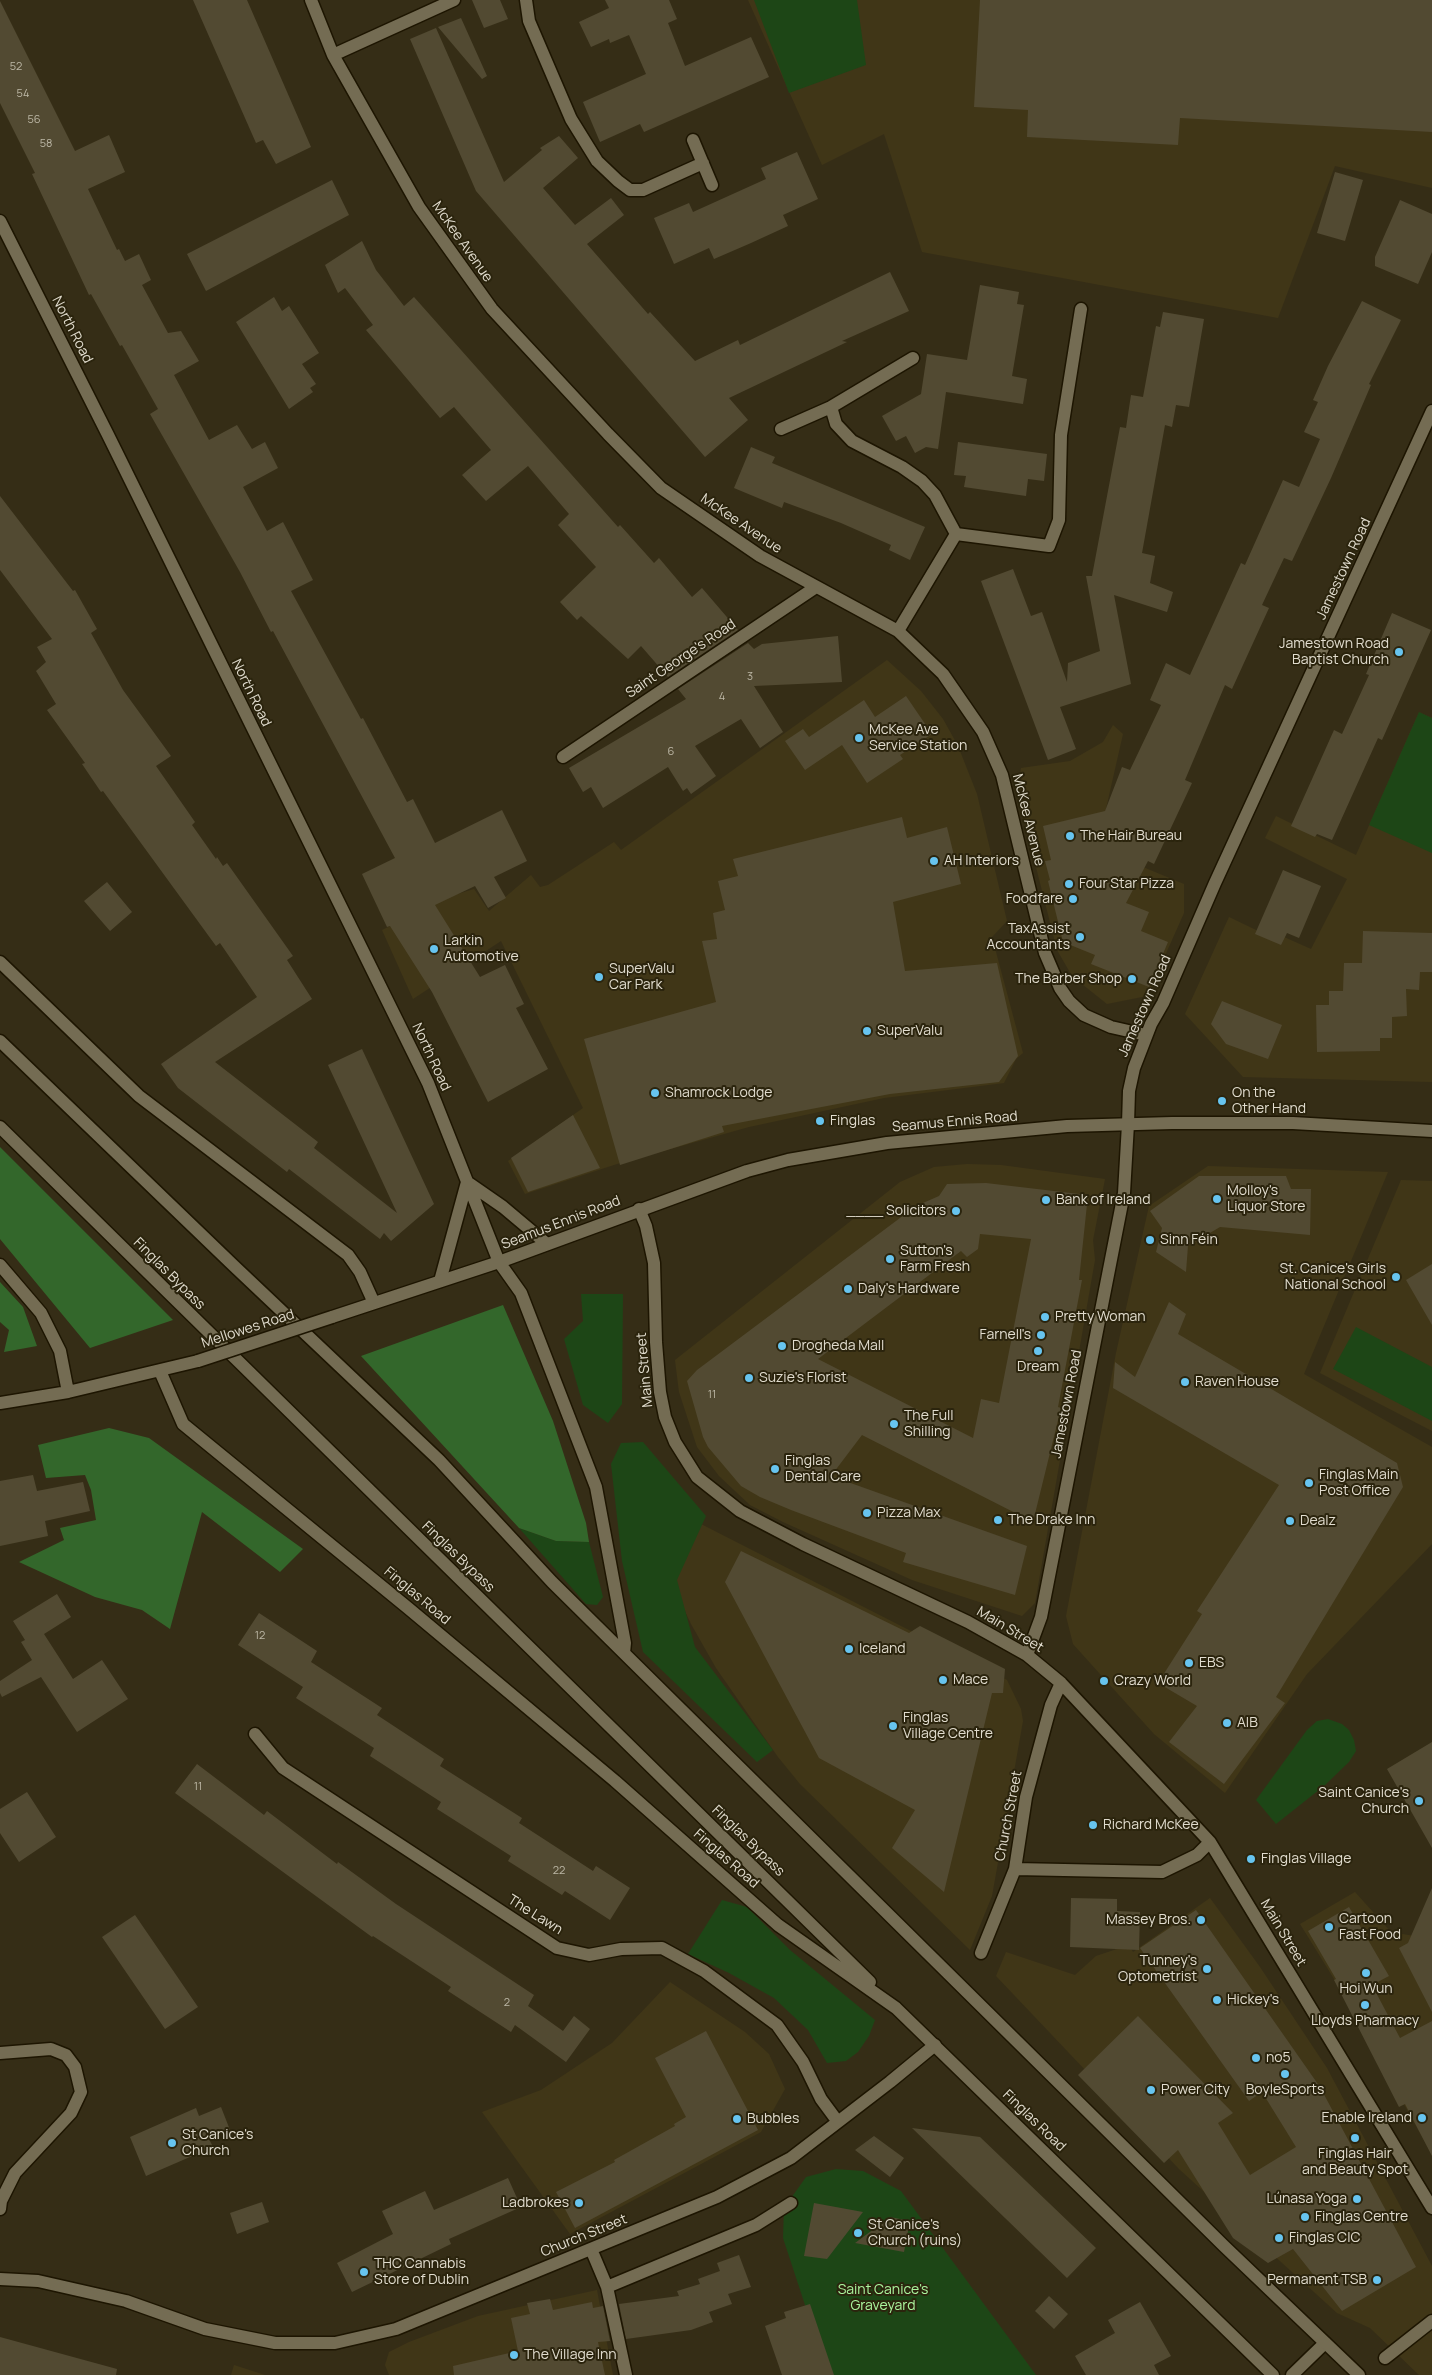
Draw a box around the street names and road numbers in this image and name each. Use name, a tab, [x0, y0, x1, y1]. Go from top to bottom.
street label: McKee Avenue	[428, 199, 496, 285]
street label: North Road	[48, 294, 96, 366]
street label: McKee Avenue	[697, 491, 785, 557]
street label: Jamestown Road	[1313, 516, 1375, 622]
street label: Saint George's Road	[623, 616, 739, 702]
street label: North Road	[227, 657, 275, 729]
street label: McKee Avenue	[1008, 772, 1048, 868]
street label: Jamestown Road	[1115, 952, 1175, 1060]
street label: North Road	[408, 1020, 454, 1094]
street label: Seamus Ennis Road	[892, 1108, 1018, 1136]
street label: Seamus Ennis Road	[499, 1193, 623, 1253]
street label: Finglas Bypass	[130, 1235, 208, 1313]
street label: Mellowes Road	[200, 1306, 296, 1352]
street label: Main Street	[633, 1332, 657, 1408]
street label: Jamestown Road	[1048, 1348, 1086, 1460]
street label: Finglas Bypass	[418, 1518, 498, 1596]
street label: Finglas Road	[380, 1563, 454, 1629]
street label: Main Street	[974, 1603, 1046, 1657]
street label: Church Street	[992, 1769, 1026, 1863]
street label: Finglas Bypass	[708, 1802, 788, 1880]
street label: Finglas Road	[690, 1826, 762, 1892]
street label: The Lawn	[505, 1892, 565, 1938]
street label: Main Street	[1256, 1897, 1310, 1969]
street label: Finglas Road	[999, 2087, 1069, 2155]
street label: Church Street	[538, 2211, 630, 2261]

